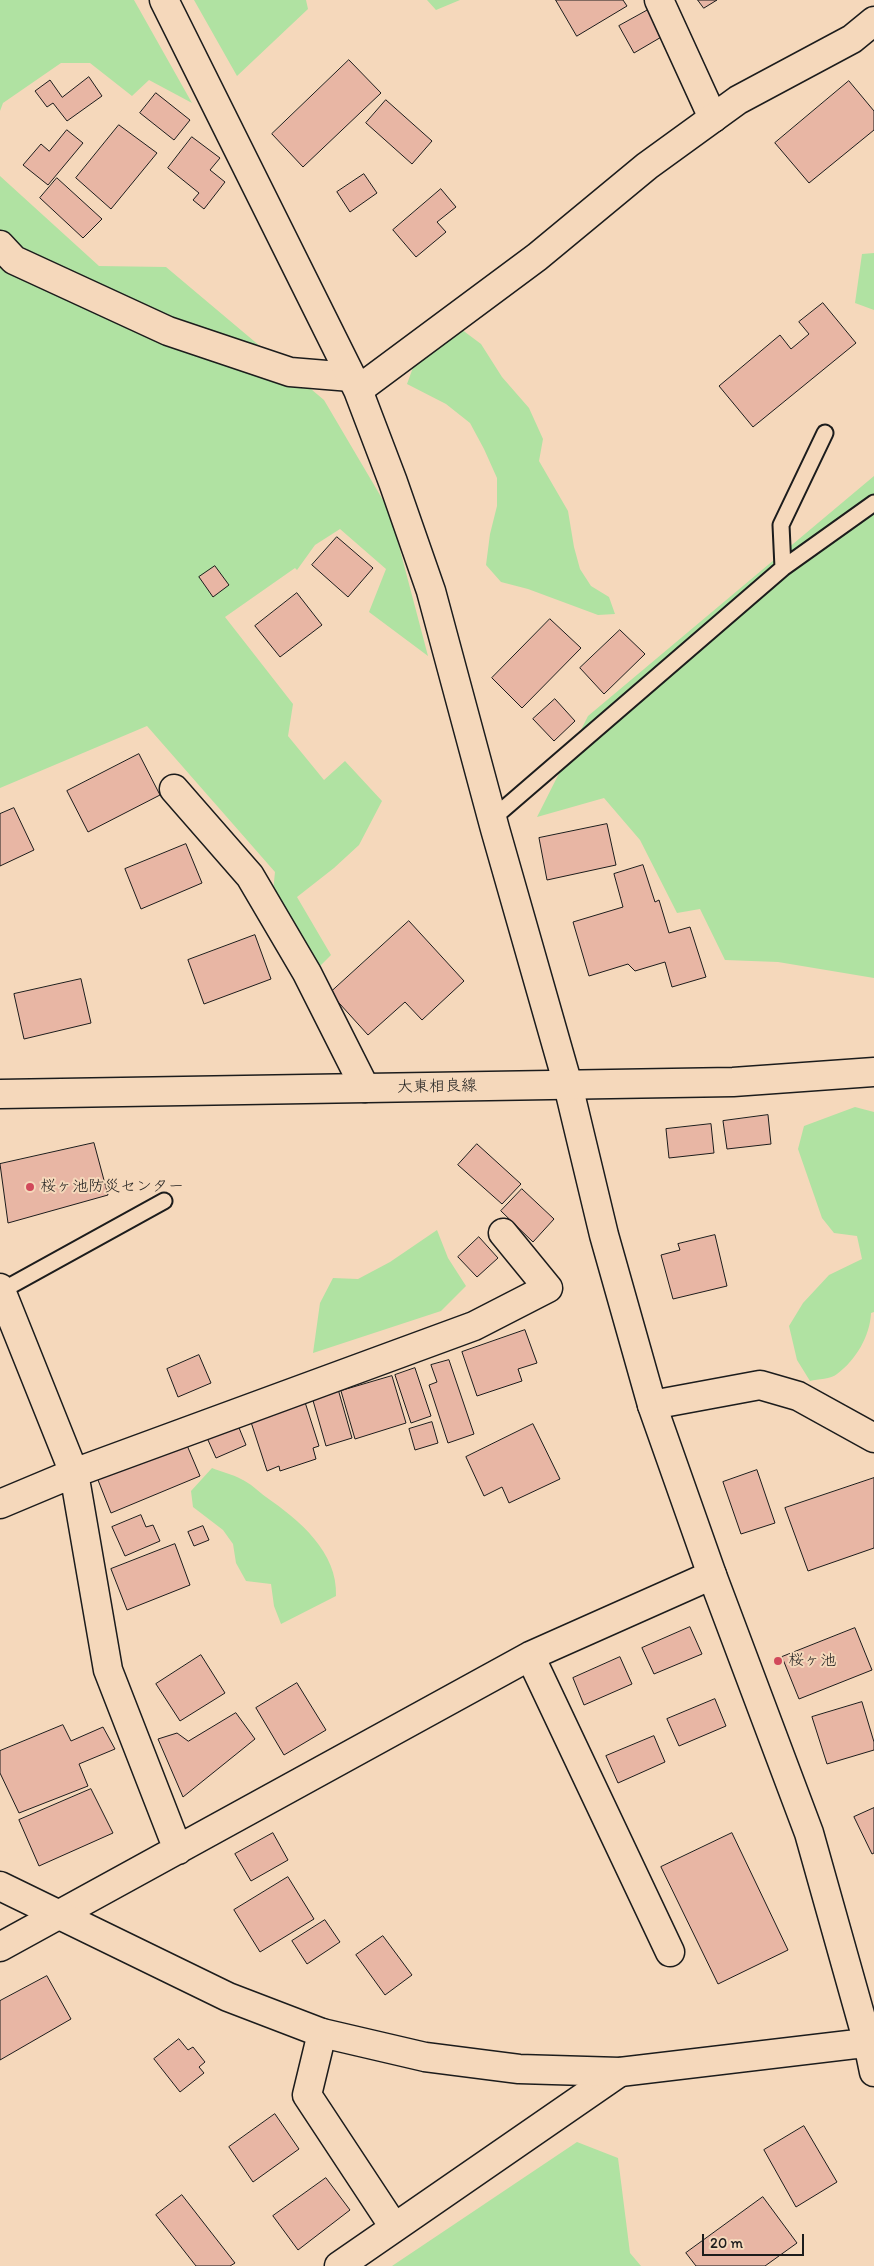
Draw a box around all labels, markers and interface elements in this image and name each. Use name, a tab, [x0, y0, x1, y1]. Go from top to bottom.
street label: 大東相良線	[397, 1077, 477, 1097]
place label: 桜ヶ池防災センター	[40, 1177, 184, 1197]
marker: 桜ヶ池防災センター	[24, 1181, 36, 1193]
place label: 桜ヶ池	[788, 1651, 836, 1671]
marker: 桜ヶ池	[772, 1655, 784, 1667]
scale bar	[704, 2224, 806, 2256]
text: 20 m	[710, 2234, 743, 2252]

